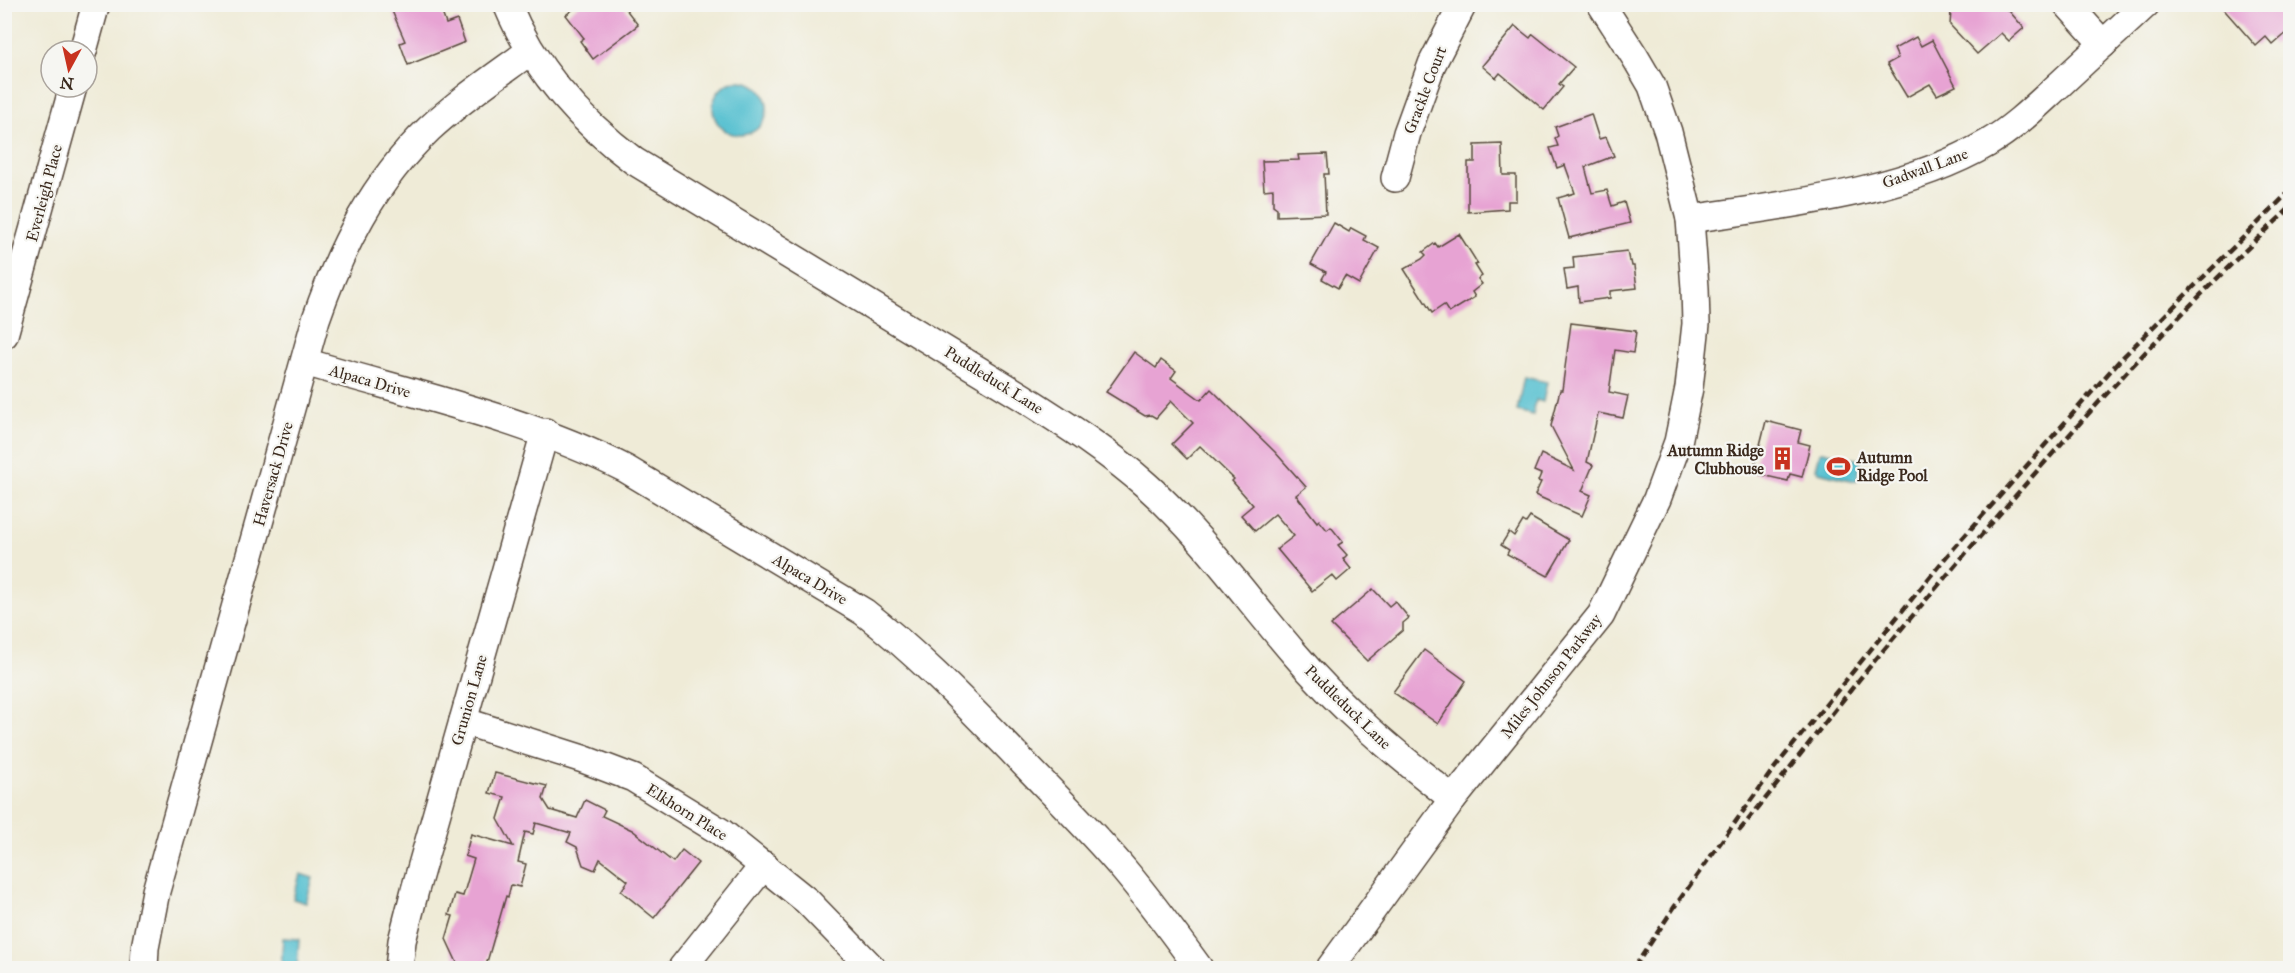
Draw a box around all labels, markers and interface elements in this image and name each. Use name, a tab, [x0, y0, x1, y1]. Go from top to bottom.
north arrow	[39, 39, 99, 99]
street label: Grackle Court	[1400, 43, 1451, 136]
text: N	[59, 73, 75, 94]
street label: Everleigh Place	[22, 142, 67, 244]
street label: Gadwall Lane	[1880, 144, 1971, 192]
street label: Puddleduck Lane	[941, 342, 1047, 418]
street label: Alpaca Drive	[326, 360, 413, 402]
street label: Haversack Drive	[249, 419, 297, 528]
place label: Autumn Ridge Clubhouse	[1666, 441, 1764, 478]
building icon: Autumn Ridge Clubhouse	[1769, 446, 1795, 472]
place label: Autumn Ridge Pool	[1856, 448, 1928, 486]
sports icon: Autumn Ridge Pool	[1826, 453, 1852, 479]
street label: Alpaca Drive	[768, 549, 851, 609]
street label: Miles Johnson Parkway	[1497, 610, 1607, 743]
street label: Grunion Lane	[447, 652, 491, 748]
street label: Puddleduck Lane	[1301, 661, 1395, 753]
street label: Elkhorn Place	[643, 780, 731, 845]

